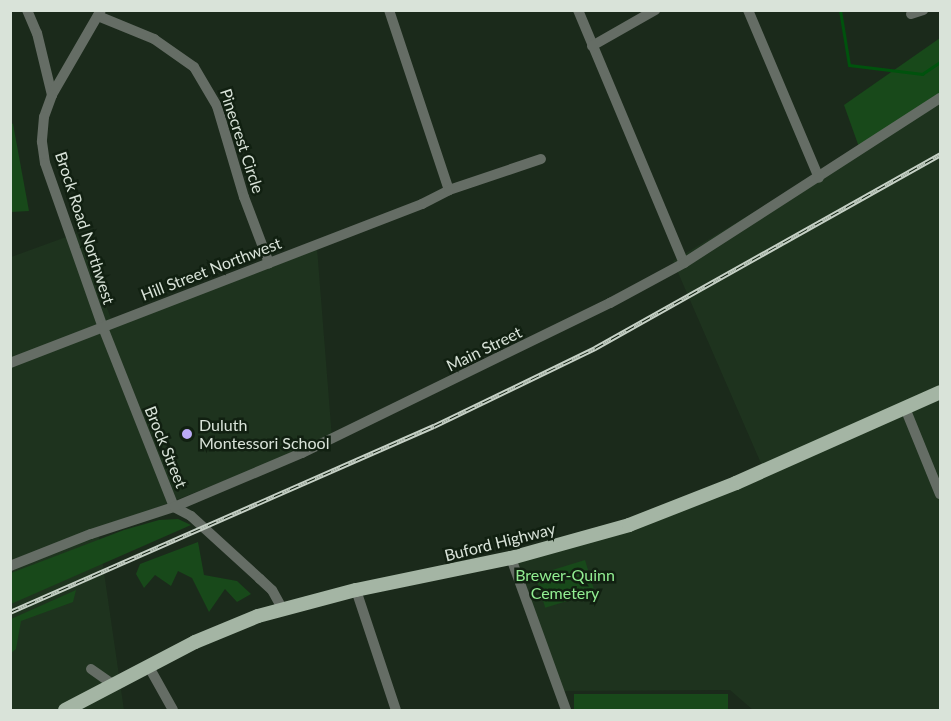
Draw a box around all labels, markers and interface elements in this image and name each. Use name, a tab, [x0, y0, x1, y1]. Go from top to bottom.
street label: Pinecrest Circle	[216, 86, 268, 196]
street label: Brock Road Northwest	[51, 149, 119, 307]
street label: Hill Street Northwest	[138, 233, 284, 305]
street label: Main Street	[443, 322, 525, 376]
street label: Brock Street	[141, 403, 191, 491]
place label: Duluth Montessori School	[199, 415, 329, 453]
marker: Duluth Montessori School	[180, 427, 194, 441]
street label: Buford Highway	[443, 519, 557, 565]
park label: Brewer-Quinn Cemetery	[515, 565, 615, 603]

